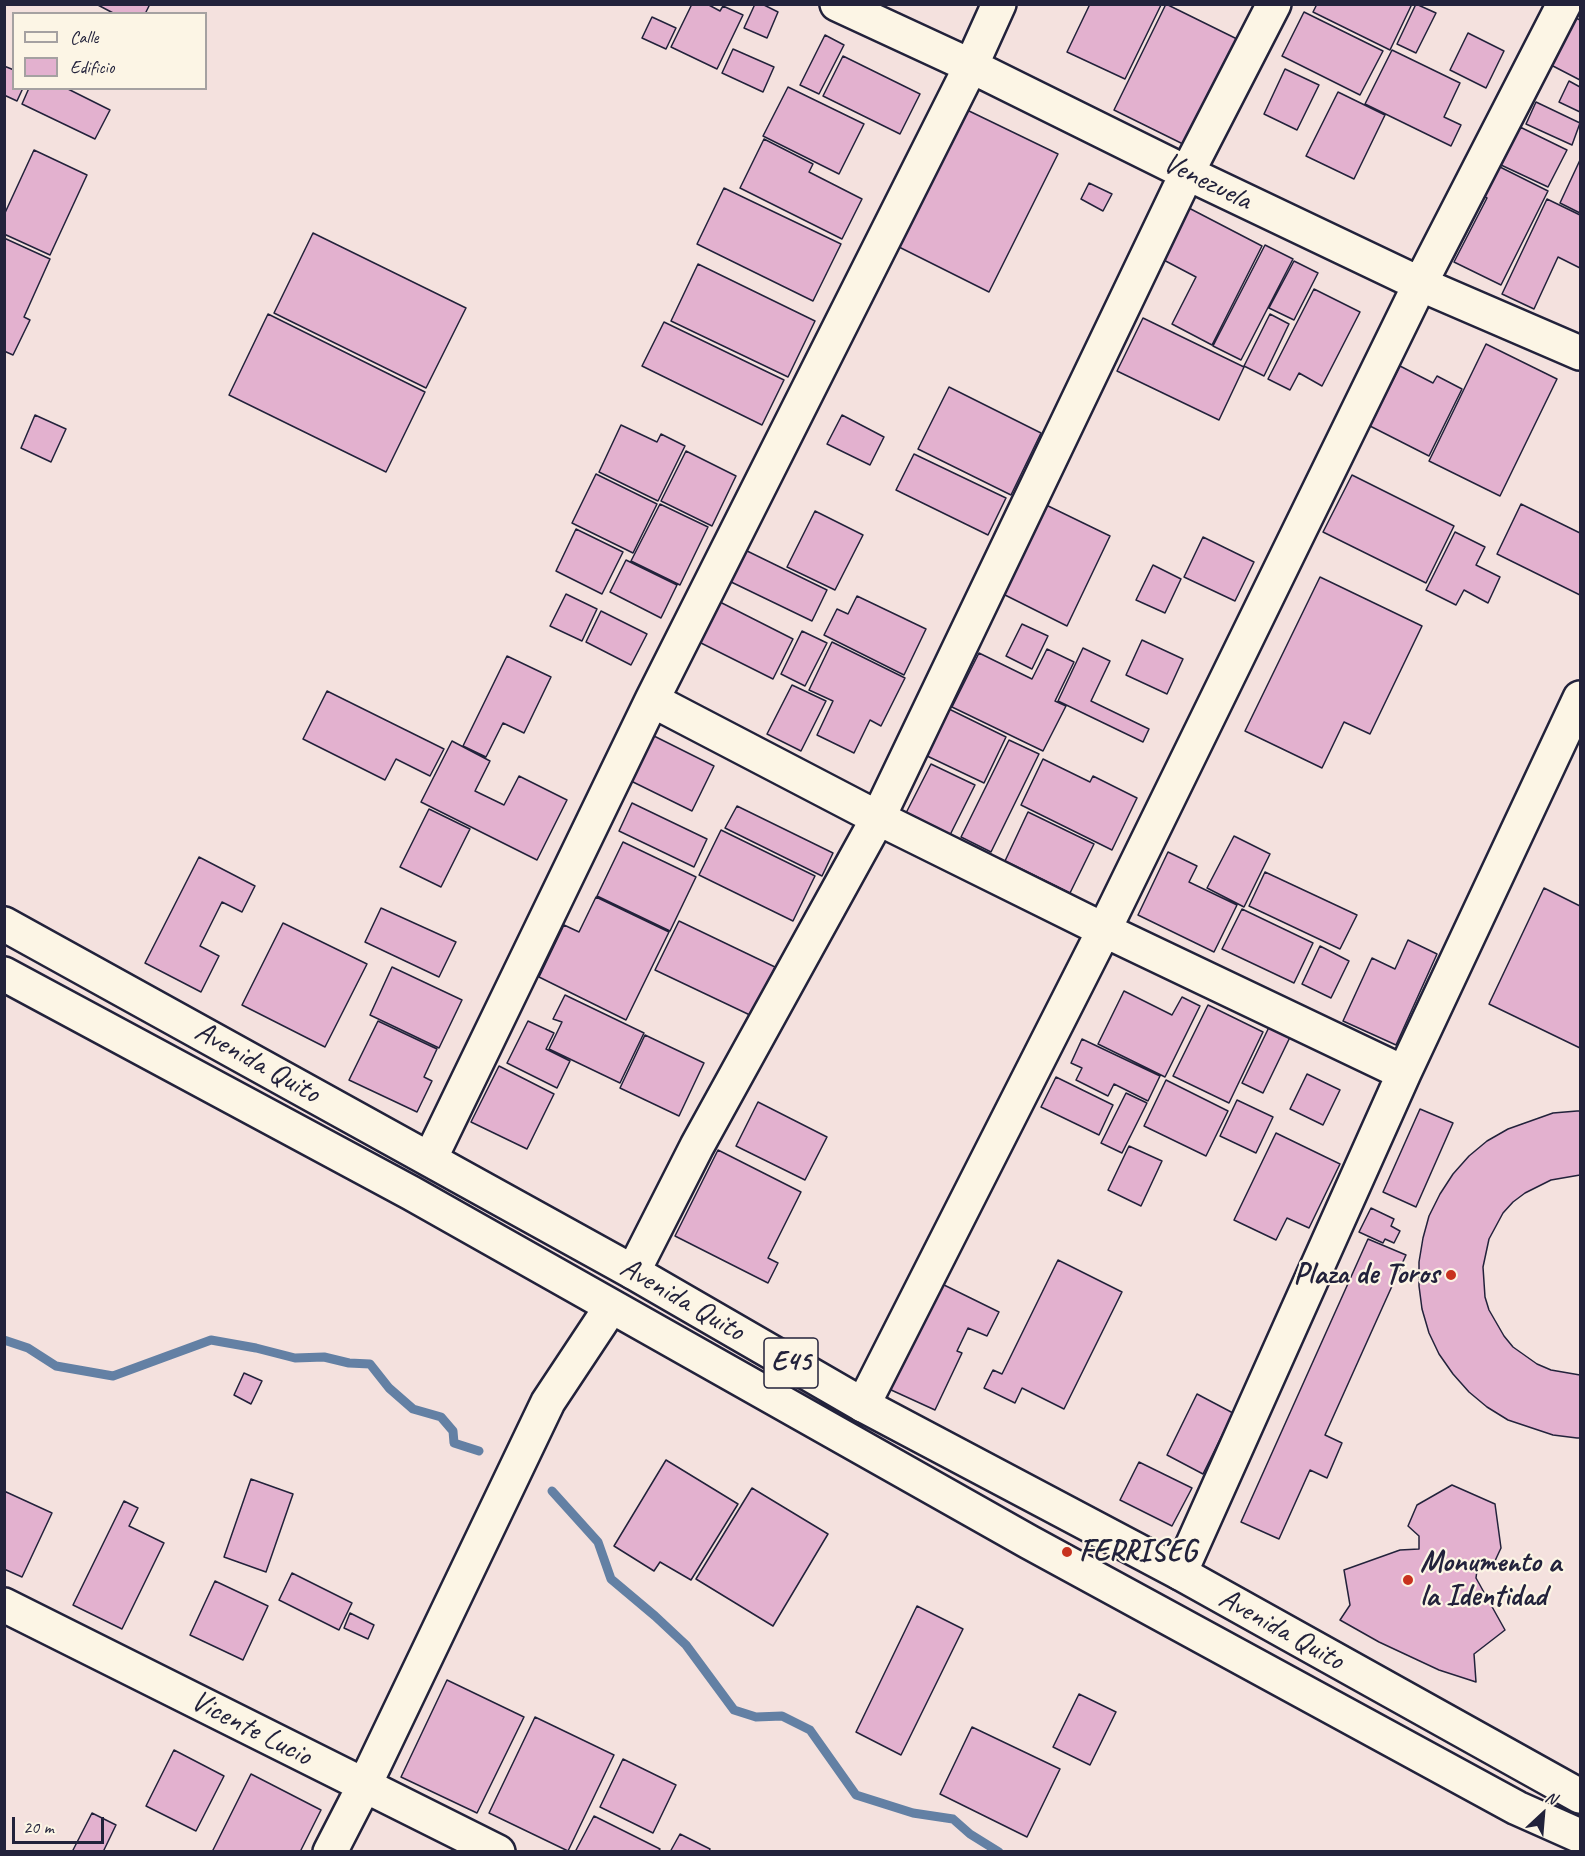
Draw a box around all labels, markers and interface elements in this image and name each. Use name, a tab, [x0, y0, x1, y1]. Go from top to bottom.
legend	[12, 12, 207, 90]
text: Calle	[70, 26, 98, 48]
text: Edificio	[70, 56, 114, 78]
street label: Venezuela	[1157, 145, 1257, 219]
street label: Avenida Quito	[188, 1014, 326, 1112]
street label: Avenida Quito	[614, 1250, 750, 1350]
place label: Plaza de Toros	[1294, 1257, 1439, 1293]
marker: Plaza de Toros	[1444, 1268, 1458, 1282]
road number: E45	[764, 1338, 818, 1388]
place label: FERRISEG	[1079, 1534, 1196, 1570]
marker: FERRISEG	[1060, 1545, 1074, 1559]
place label: Monumento a la Identidad	[1420, 1545, 1561, 1616]
marker: Monumento a la Identidad	[1401, 1573, 1415, 1587]
street label: Avenida Quito	[1212, 1581, 1350, 1679]
street label: Vicente Lucio	[185, 1683, 317, 1775]
north arrow	[1513, 1784, 1573, 1844]
text: N	[1542, 1787, 1560, 1809]
scale bar	[15, 1805, 106, 1843]
text: 20 m	[23, 1816, 54, 1838]

